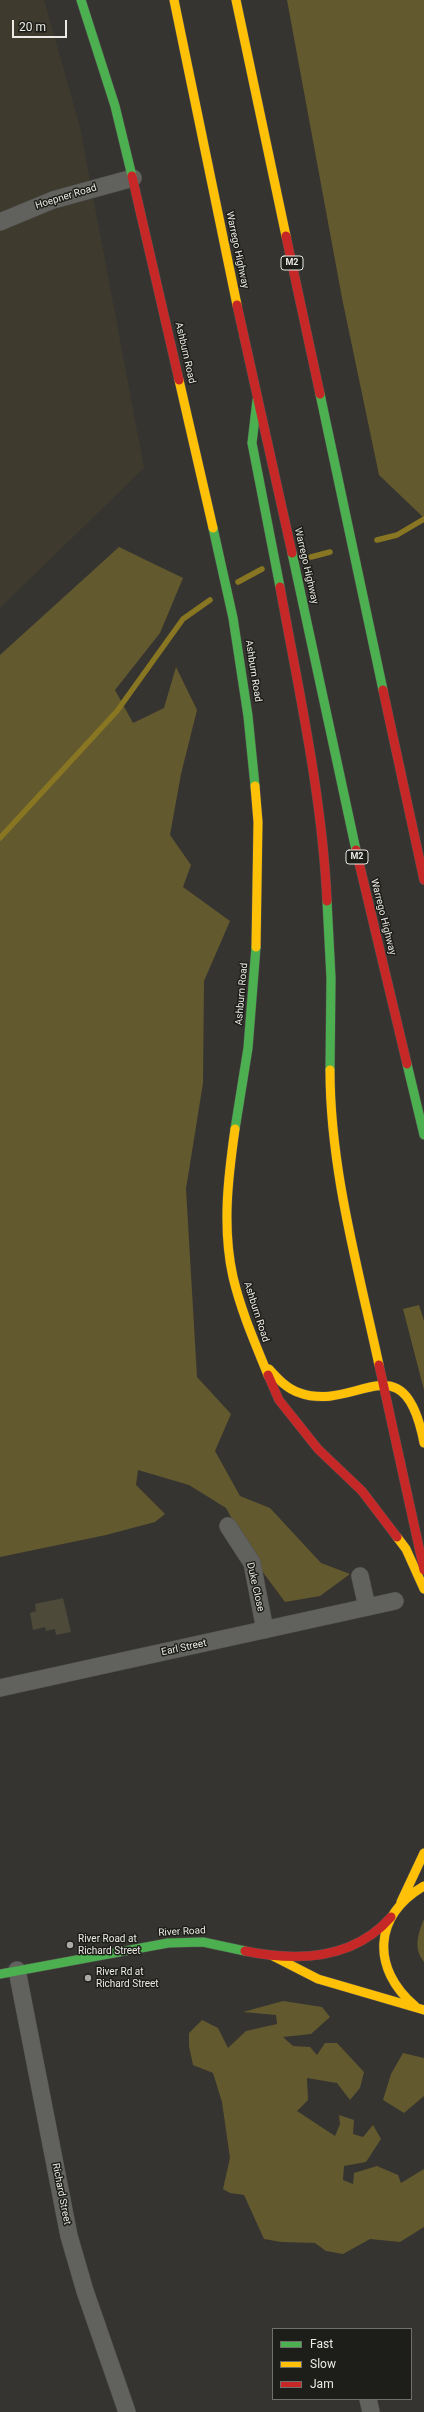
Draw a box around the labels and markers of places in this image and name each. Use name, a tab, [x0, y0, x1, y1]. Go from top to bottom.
place label: River Road at Richard Street	[78, 1933, 141, 1956]
marker: River Road at Richard Street	[65, 1940, 75, 1950]
place label: River Rd at Richard Street	[96, 1966, 159, 1990]
marker: River Rd at Richard Street	[83, 1973, 93, 1983]

